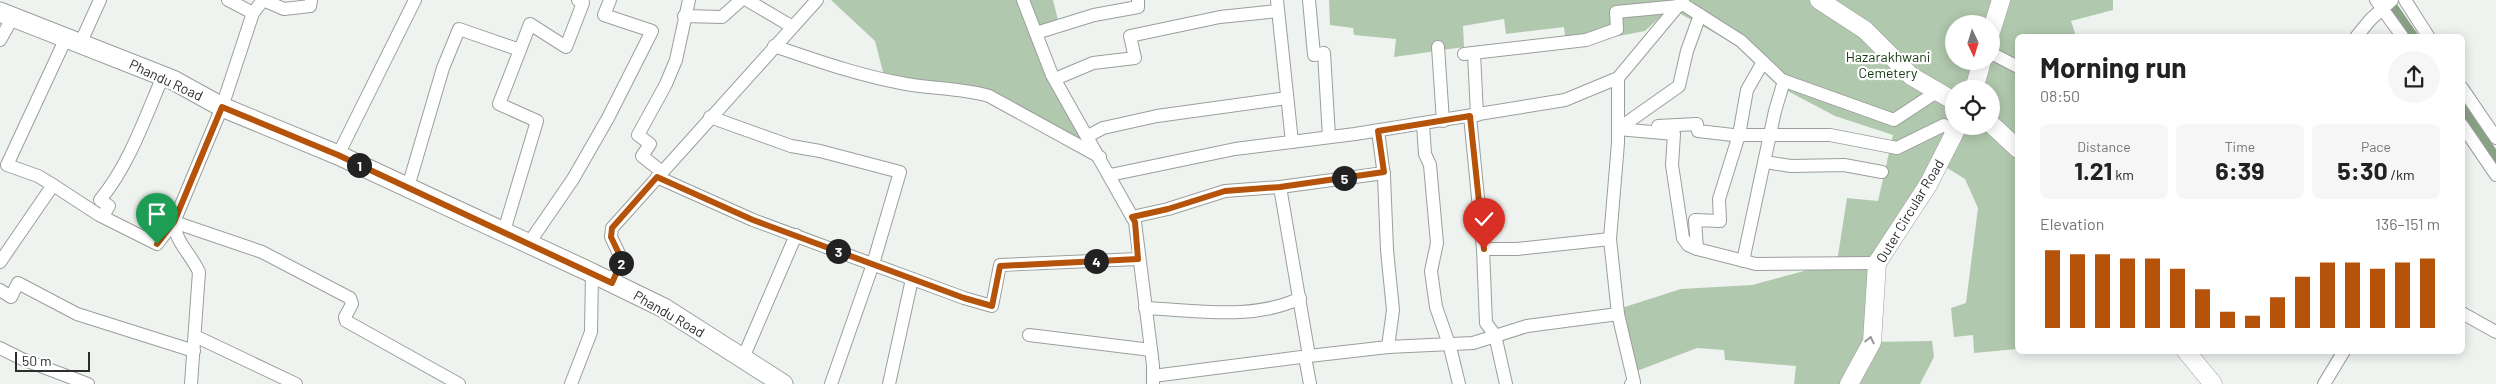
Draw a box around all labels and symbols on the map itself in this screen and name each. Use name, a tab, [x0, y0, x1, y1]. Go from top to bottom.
north arrow	[1945, 15, 2000, 70]
park label: Hazarakhwani Cemetery	[1846, 48, 1930, 81]
street label: Phandu Road	[127, 55, 206, 104]
pin: 1	[346, 152, 372, 178]
street label: Outer Circular Road	[1872, 156, 1947, 266]
pin: 5	[1332, 166, 1356, 190]
pin	[136, 193, 178, 244]
pin	[1463, 198, 1505, 249]
pin: 3	[826, 238, 850, 264]
pin: 4	[1084, 248, 1108, 274]
pin: 2	[608, 250, 634, 276]
street label: Phandu Road	[631, 286, 708, 341]
one-way arrow	[1864, 336, 1875, 345]
scale bar	[15, 349, 90, 372]

